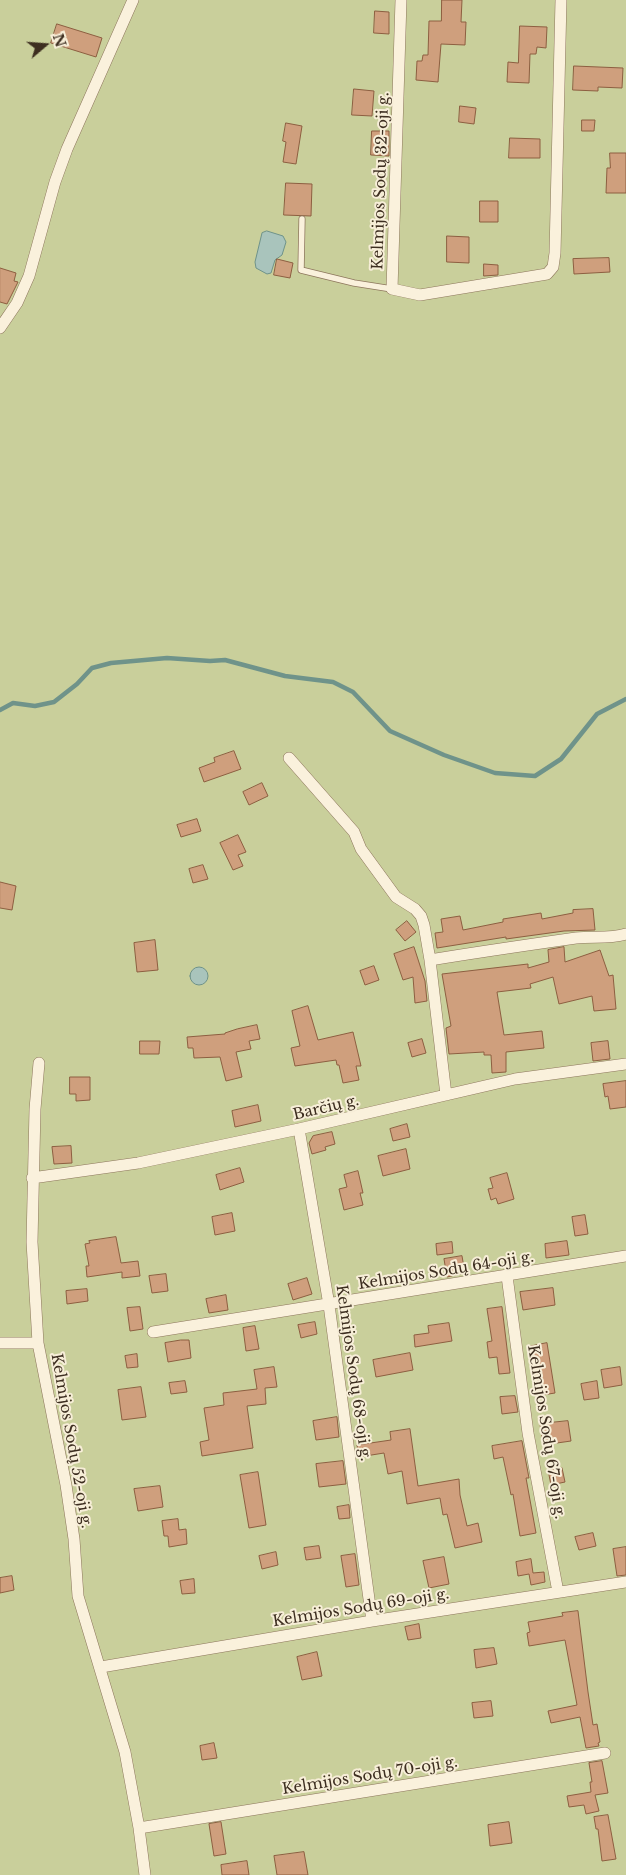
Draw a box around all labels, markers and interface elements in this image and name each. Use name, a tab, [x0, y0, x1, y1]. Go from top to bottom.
north arrow	[20, 20, 70, 70]
text: N	[49, 31, 70, 49]
street label: Kelmijos Sodų 32-oji g.	[369, 92, 393, 270]
street label: Barčių g.	[291, 1092, 361, 1124]
street label: Kelmijos Sodų 64-oji g.	[357, 1248, 535, 1294]
street label: Kelmijos Sodų 68-oji g.	[332, 1284, 374, 1462]
street label: Kelmijos Sodų 67-oji g.	[523, 1344, 569, 1520]
street label: Kelmijos Sodų 52-oji g.	[47, 1352, 95, 1530]
street label: Kelmijos Sodų 69-oji g.	[271, 1585, 451, 1631]
street label: Kelmijos Sodų 70-oji g.	[281, 1753, 459, 1799]

